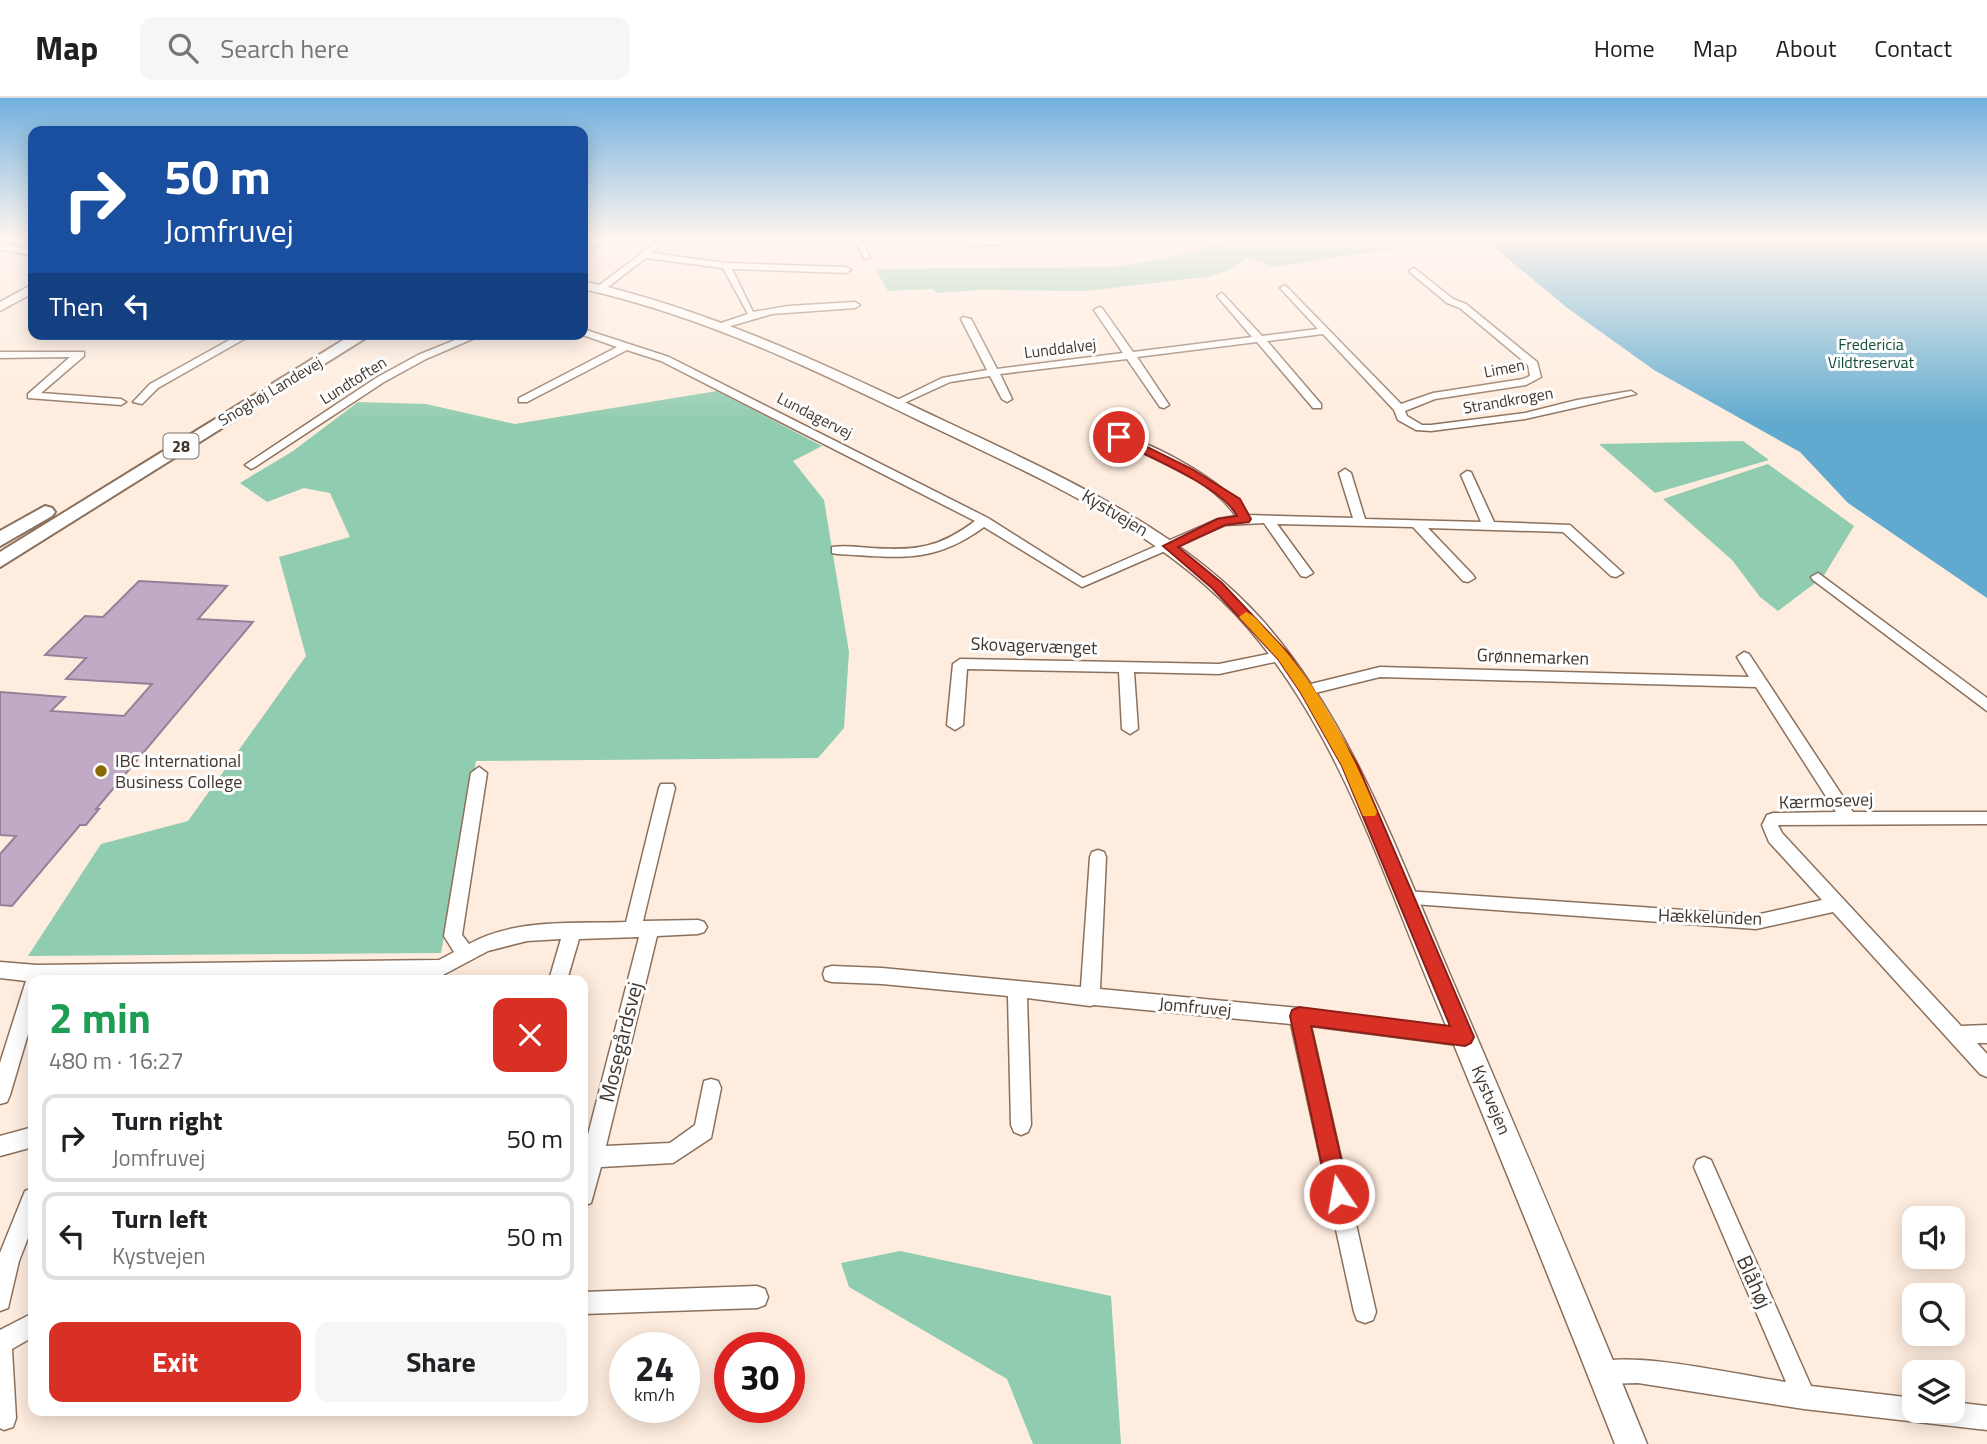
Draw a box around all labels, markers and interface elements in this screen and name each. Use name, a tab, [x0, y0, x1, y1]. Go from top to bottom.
search box	[140, 17, 630, 80]
text: Map	[35, 23, 98, 73]
icon: search	[164, 29, 202, 67]
text: Search here	[220, 29, 349, 68]
text: Home	[1594, 30, 1655, 66]
text: Map	[1693, 30, 1738, 66]
text: About	[1776, 30, 1836, 66]
text: Contact	[1874, 30, 1952, 66]
text: 50 m	[164, 138, 271, 213]
icon: right	[49, 154, 140, 245]
text: Jomfruvej	[164, 206, 294, 254]
text: Then	[49, 287, 104, 326]
icon: left	[118, 287, 156, 325]
street label: Lunddalvej	[1023, 332, 1097, 364]
park label: Fredericia Vildtreservat	[1828, 332, 1915, 374]
street label: Snoghøj Landevej	[213, 350, 327, 432]
street label: Lundtoften	[315, 350, 391, 410]
street label: Limen	[1481, 352, 1527, 384]
street label: Strandkrogen	[1461, 380, 1555, 420]
street label: Lundagervej	[773, 386, 857, 444]
pin	[1089, 407, 1149, 467]
icon: arrive	[1100, 418, 1138, 456]
road number: 28	[164, 434, 198, 458]
street label: Kystvejen	[1077, 482, 1154, 543]
street label: Skovagervænget	[970, 630, 1099, 661]
street label: Grønnemarken	[1476, 641, 1590, 672]
place label: IBC International Business College	[115, 747, 242, 795]
marker: IBC International Business College	[93, 763, 109, 779]
street label: Kærmosevej	[1778, 785, 1874, 816]
street label: Hækkelunden	[1657, 901, 1763, 932]
street label: Mosegårdsvej	[590, 978, 650, 1105]
text: 2 min	[49, 985, 151, 1049]
street label: Jomfruvej	[1158, 990, 1233, 1023]
button: close	[493, 998, 567, 1072]
text: 480 m · 16:27	[49, 1043, 184, 1078]
street label: Kystvejen	[1465, 1061, 1518, 1139]
text: Turn right	[112, 1101, 223, 1140]
icon: right	[53, 1119, 91, 1157]
text: 50 m	[506, 1119, 563, 1158]
text: Jomfruvej	[112, 1140, 205, 1175]
position arrow	[1302, 1157, 1376, 1231]
text: Turn left	[112, 1199, 207, 1238]
map controls	[1902, 1206, 1965, 1423]
button: sound	[1902, 1206, 1965, 1269]
icon: left	[53, 1217, 91, 1255]
text: 50 m	[506, 1217, 563, 1256]
text: Kystvejen	[112, 1238, 206, 1273]
street label: Blåhøj	[1729, 1250, 1781, 1313]
button: search	[1902, 1283, 1965, 1346]
button: Exit	[49, 1322, 301, 1402]
button: Share	[315, 1322, 567, 1402]
speed limit sign: 30	[714, 1332, 805, 1423]
text: 24	[635, 1341, 674, 1395]
button: layers	[1902, 1360, 1965, 1423]
text: km/h	[634, 1381, 675, 1408]

